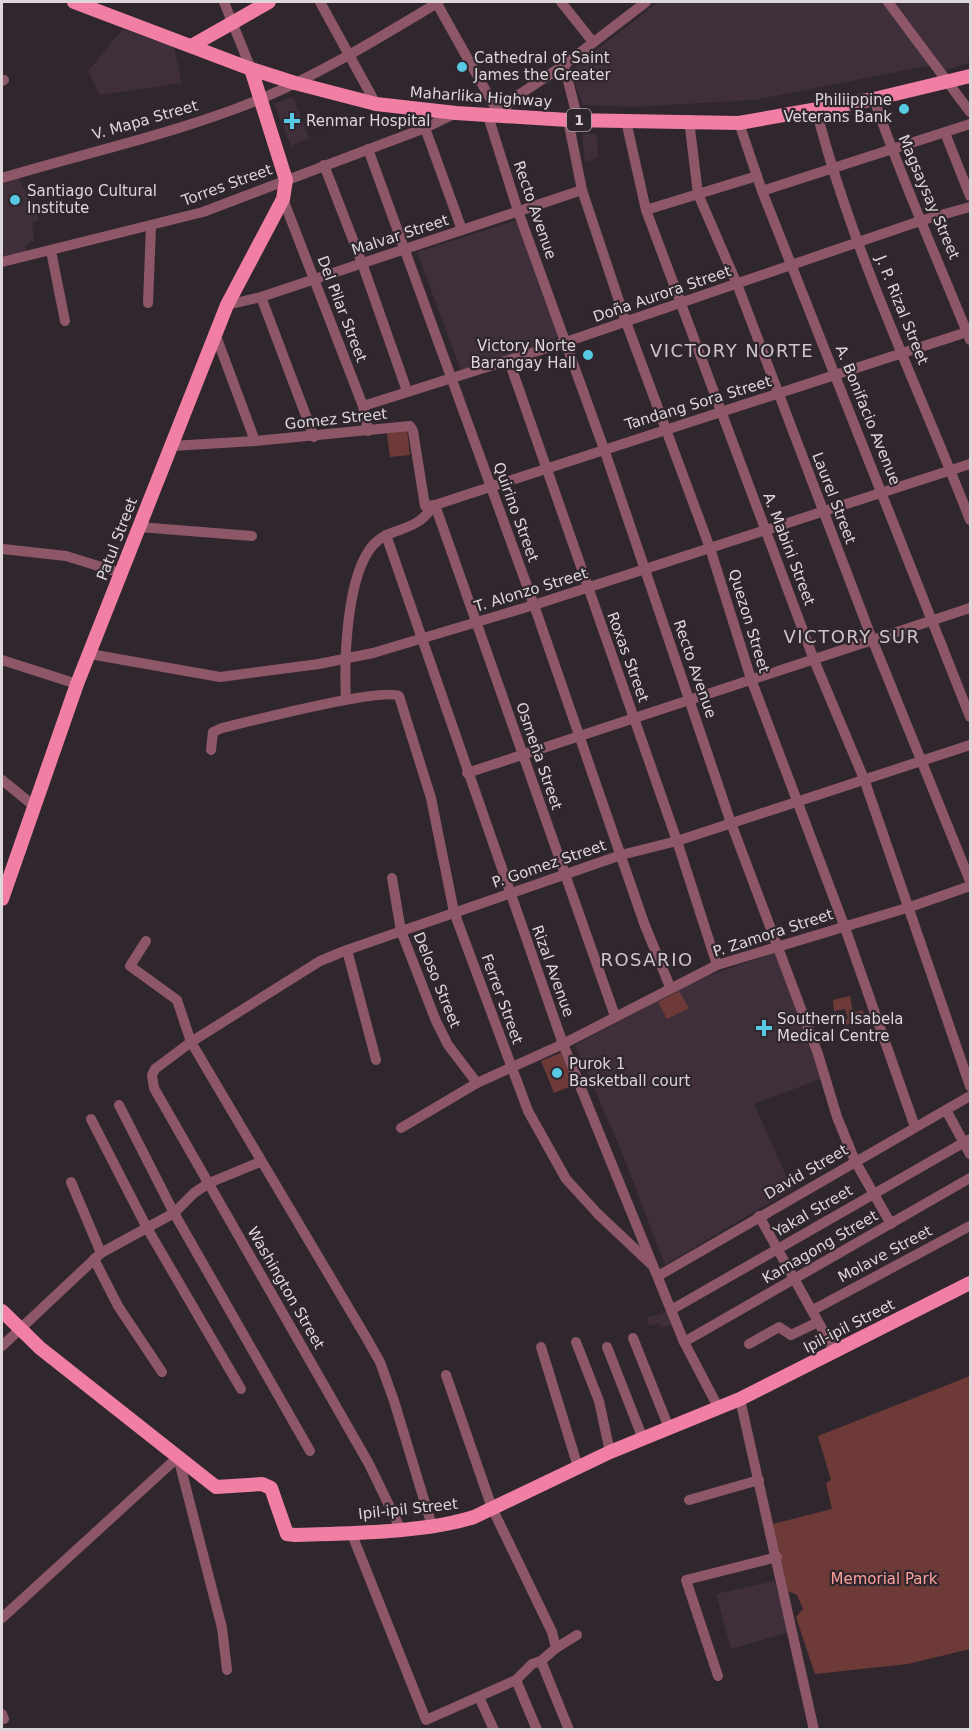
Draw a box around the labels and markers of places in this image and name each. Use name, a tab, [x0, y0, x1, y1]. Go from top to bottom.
place label: Cathedral of Saint James the Greater	[473, 49, 611, 84]
marker: Cathedral of Saint James the Greater	[455, 60, 469, 74]
place label: Philiippine Veterans Bank	[783, 91, 892, 126]
marker: Philiippine Veterans Bank	[897, 102, 911, 116]
marker: Renmar Hospital	[283, 112, 301, 130]
place label: Renmar Hospital	[306, 112, 430, 130]
place label: Santiago Cultural Institute	[27, 182, 157, 217]
marker: Santiago Cultural Institute	[8, 193, 22, 207]
place label: Victory Norte Barangay Hall	[470, 337, 576, 372]
marker: Victory Norte Barangay Hall	[581, 348, 595, 362]
place label: Southern Isabela Medical Centre	[777, 1010, 904, 1045]
marker: Southern Isabela Medical Centre	[755, 1019, 773, 1037]
place label: Purok 1 Basketball court	[569, 1055, 690, 1090]
marker: Purok 1 Basketball court	[550, 1066, 564, 1080]

